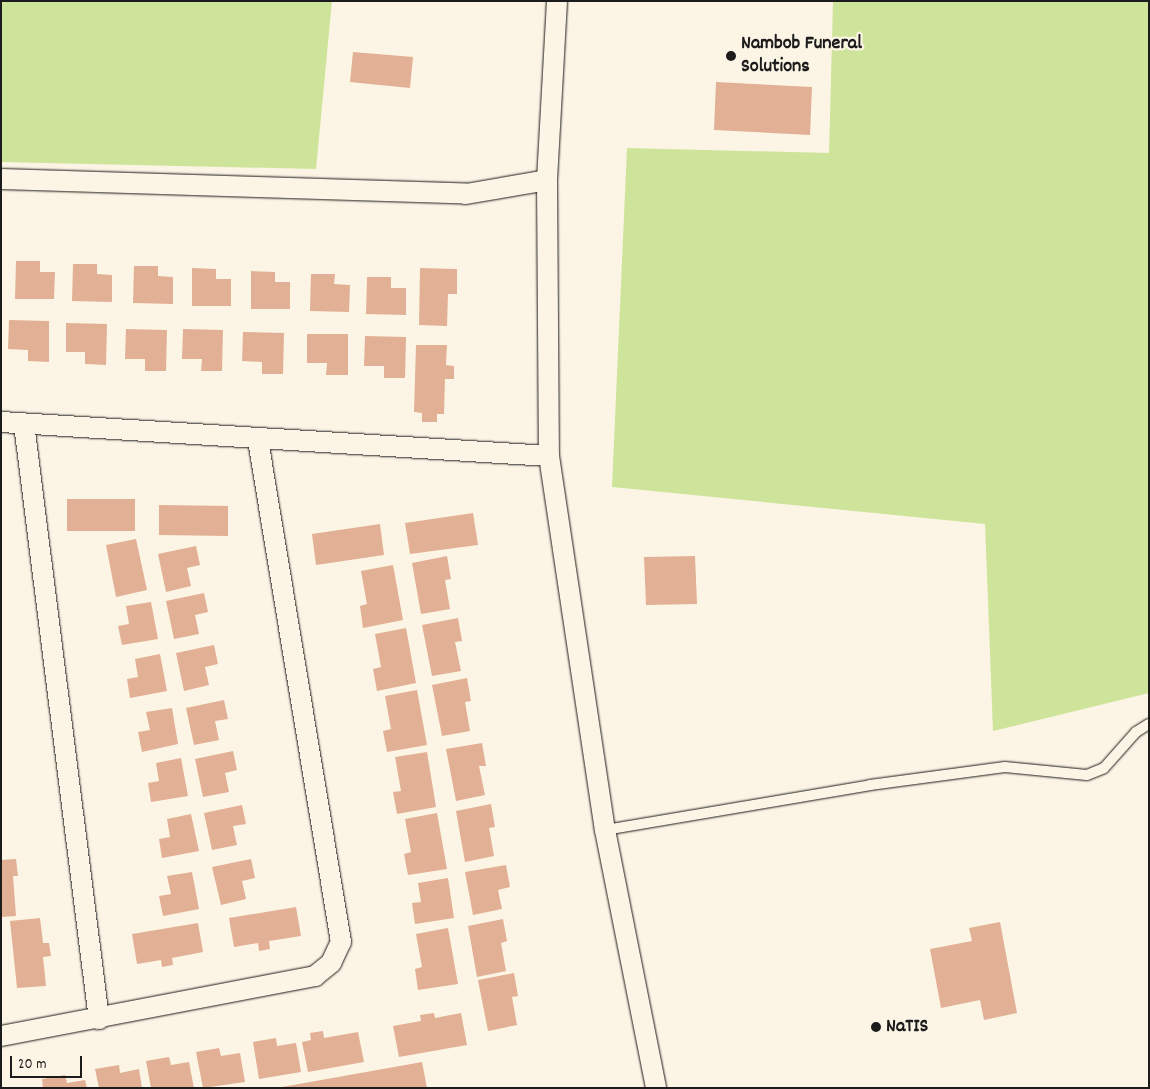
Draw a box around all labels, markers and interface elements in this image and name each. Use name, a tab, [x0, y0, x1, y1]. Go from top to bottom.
place label: Nambob Funeral Solutions	[741, 32, 862, 79]
marker: Nambob Funeral Solutions	[725, 50, 737, 62]
place label: NaTIS	[886, 1015, 928, 1039]
marker: NaTIS	[870, 1021, 882, 1033]
scale bar	[12, 1046, 85, 1078]
text: 20 m	[18, 1054, 46, 1076]

